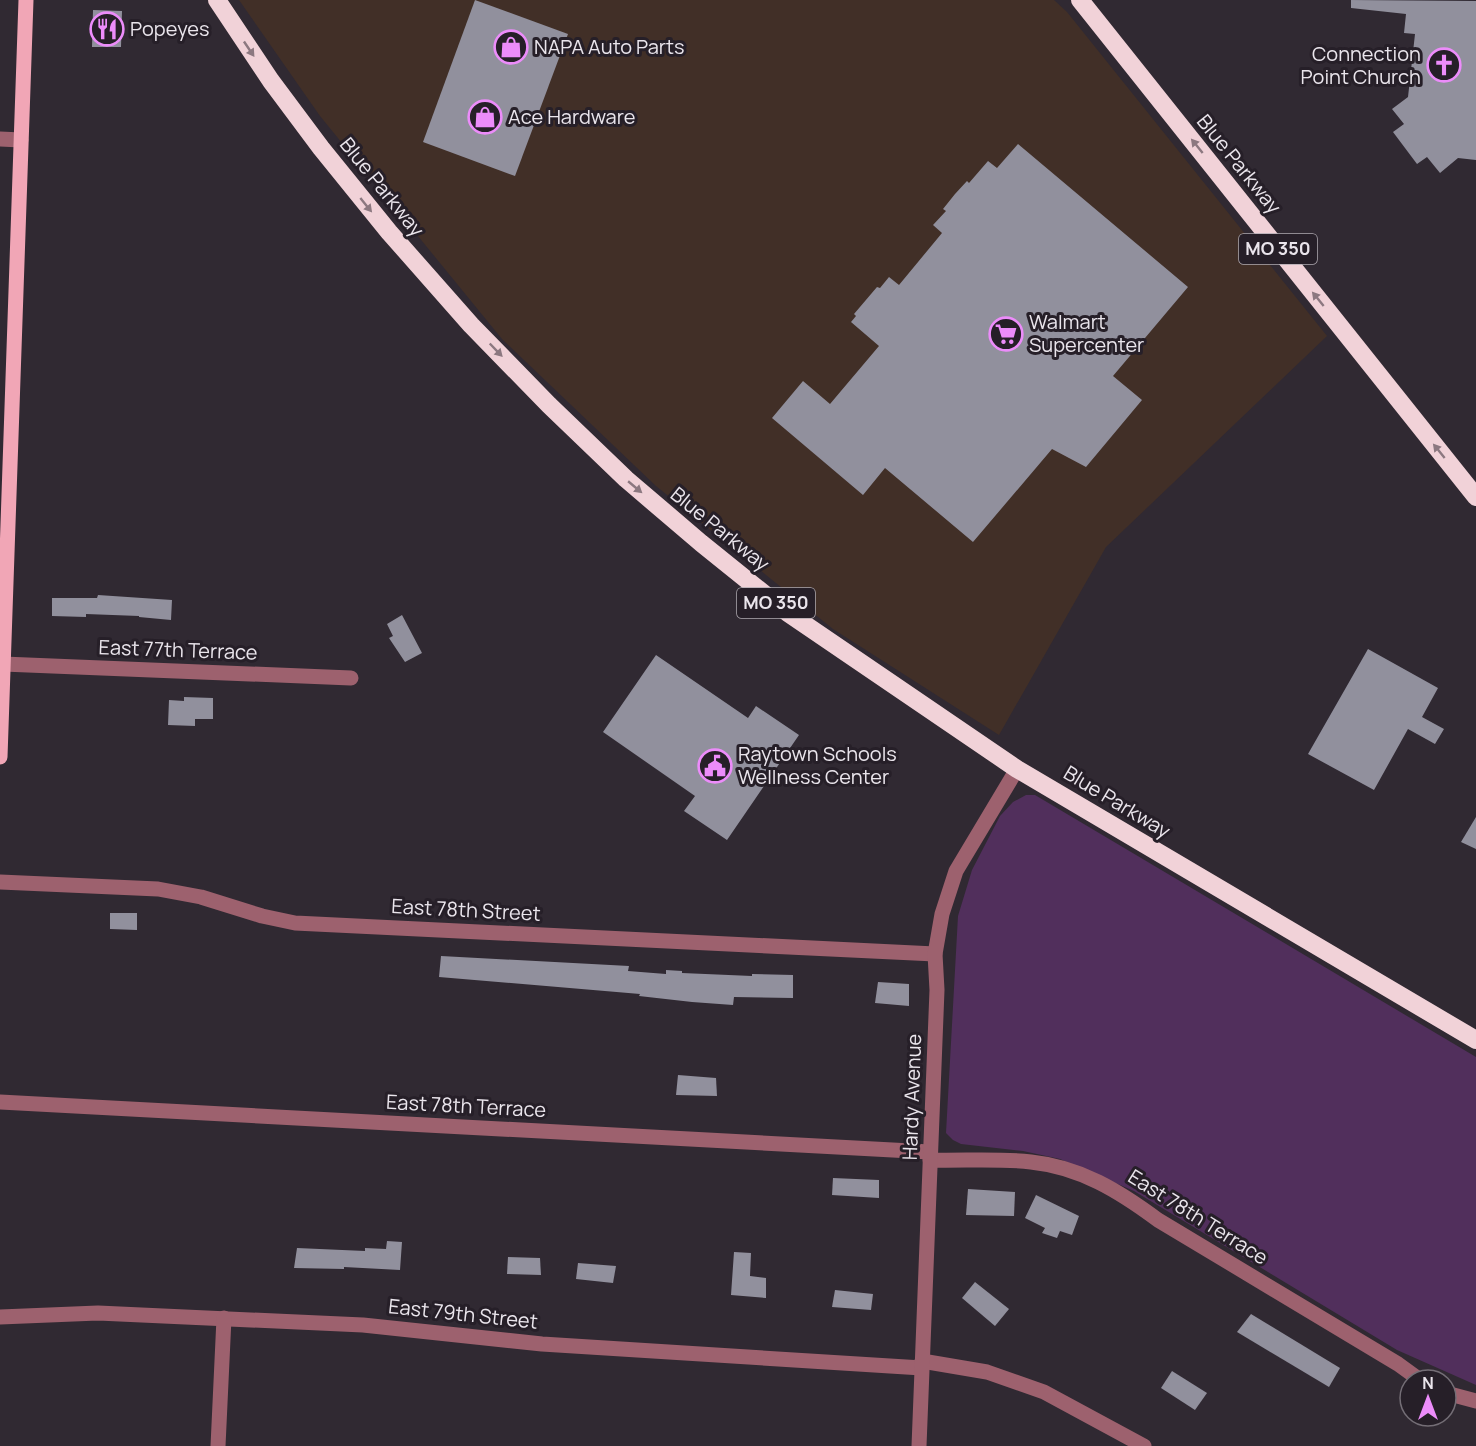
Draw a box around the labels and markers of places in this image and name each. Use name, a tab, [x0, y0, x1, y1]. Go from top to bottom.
restaurant icon: Popeyes	[89, 11, 125, 47]
place label: Popeyes	[130, 15, 210, 42]
shop icon: NAPA Auto Parts	[493, 29, 529, 65]
place label: NAPA Auto Parts	[534, 33, 685, 60]
place label: Connection Point Church	[1301, 40, 1421, 90]
church icon: Connection Point Church	[1426, 47, 1462, 83]
shop icon: Ace Hardware	[467, 99, 503, 135]
place label: Ace Hardware	[508, 103, 635, 130]
place label: Walmart Supercenter	[1029, 308, 1144, 358]
supermarket icon: Walmart Supercenter	[988, 316, 1024, 352]
place label: Raytown Schools Wellness Center	[738, 740, 897, 790]
public building icon: Raytown Schools Wellness Center	[697, 748, 733, 784]

